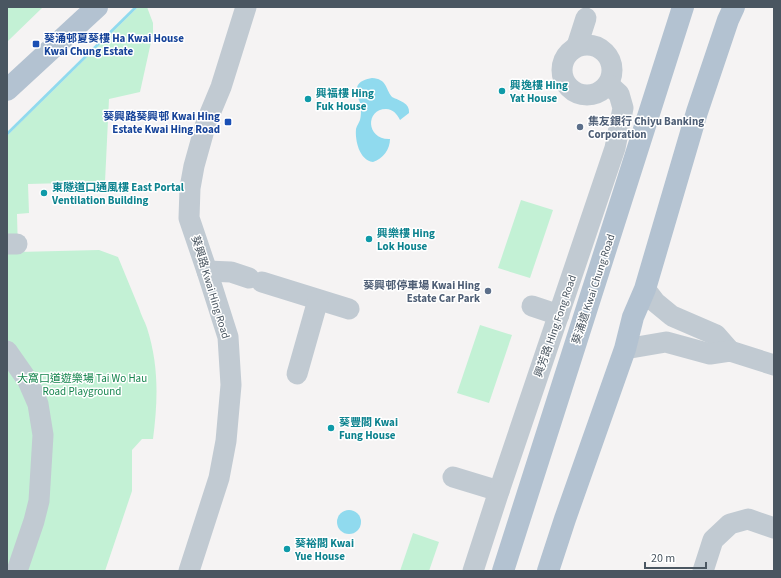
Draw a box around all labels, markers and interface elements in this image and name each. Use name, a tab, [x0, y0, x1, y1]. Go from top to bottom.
place label: 葵涌邨夏葵樓 Ha Kwai House Kwai Chung Estate	[44, 31, 184, 59]
marker: 葵涌邨夏葵樓 Ha Kwai House Kwai Chung Estate	[31, 39, 41, 49]
place label: 興逸樓 Hing Yat House	[509, 78, 568, 106]
place label: 興福樓 Hing Fuk House	[316, 86, 374, 114]
marker: 興逸樓 Hing Yat House	[497, 86, 507, 96]
marker: 興福樓 Hing Fuk House	[303, 94, 313, 104]
place label: 葵興路葵興邨 Kwai Hing Estate Kwai Hing Road	[103, 109, 220, 137]
place label: 集友銀行 Chiyu Banking Corporation	[588, 114, 704, 142]
marker: 葵興路葵興邨 Kwai Hing Estate Kwai Hing Road	[223, 117, 233, 127]
marker: 集友銀行 Chiyu Banking Corporation	[575, 122, 585, 132]
place label: 東隧道口通風樓 East Portal Ventilation Building	[51, 180, 185, 208]
marker: 東隧道口通風樓 East Portal Ventilation Building	[39, 188, 49, 198]
place label: 興樂樓 Hing Lok House	[377, 226, 435, 254]
street label: 葵涌道 Kwai Chung Road	[569, 232, 618, 346]
street label: 葵興路 Kwai Hing Road	[188, 234, 233, 340]
marker: 興樂樓 Hing Lok House	[364, 234, 374, 244]
street label: 興芳路 Hing Fong Road	[531, 273, 580, 379]
place label: 葵興邨停車場 Kwai Hing Estate Car Park	[363, 278, 480, 306]
marker: 葵興邨停車場 Kwai Hing Estate Car Park	[483, 286, 493, 296]
park label: 大窩口道遊樂場 Tai Wo Hau Road Playground	[17, 371, 147, 399]
place label: 葵豐閣 Kwai Fung House	[339, 415, 398, 443]
marker: 葵豐閣 Kwai Fung House	[326, 423, 336, 433]
place label: 葵裕閣 Kwai Yue House	[294, 536, 354, 564]
marker: 葵裕閣 Kwai Yue House	[282, 544, 292, 554]
scale bar	[645, 544, 706, 570]
text: 20 m	[651, 550, 675, 567]

